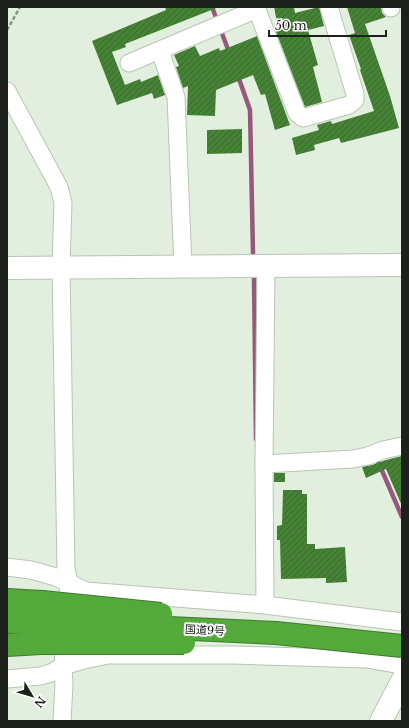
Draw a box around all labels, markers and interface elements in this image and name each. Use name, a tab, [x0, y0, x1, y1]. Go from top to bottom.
scale bar	[269, 12, 386, 38]
text: 50 m	[275, 18, 307, 33]
street label: 国道9号	[185, 622, 225, 638]
north arrow	[12, 676, 52, 716]
text: N	[31, 694, 49, 711]

